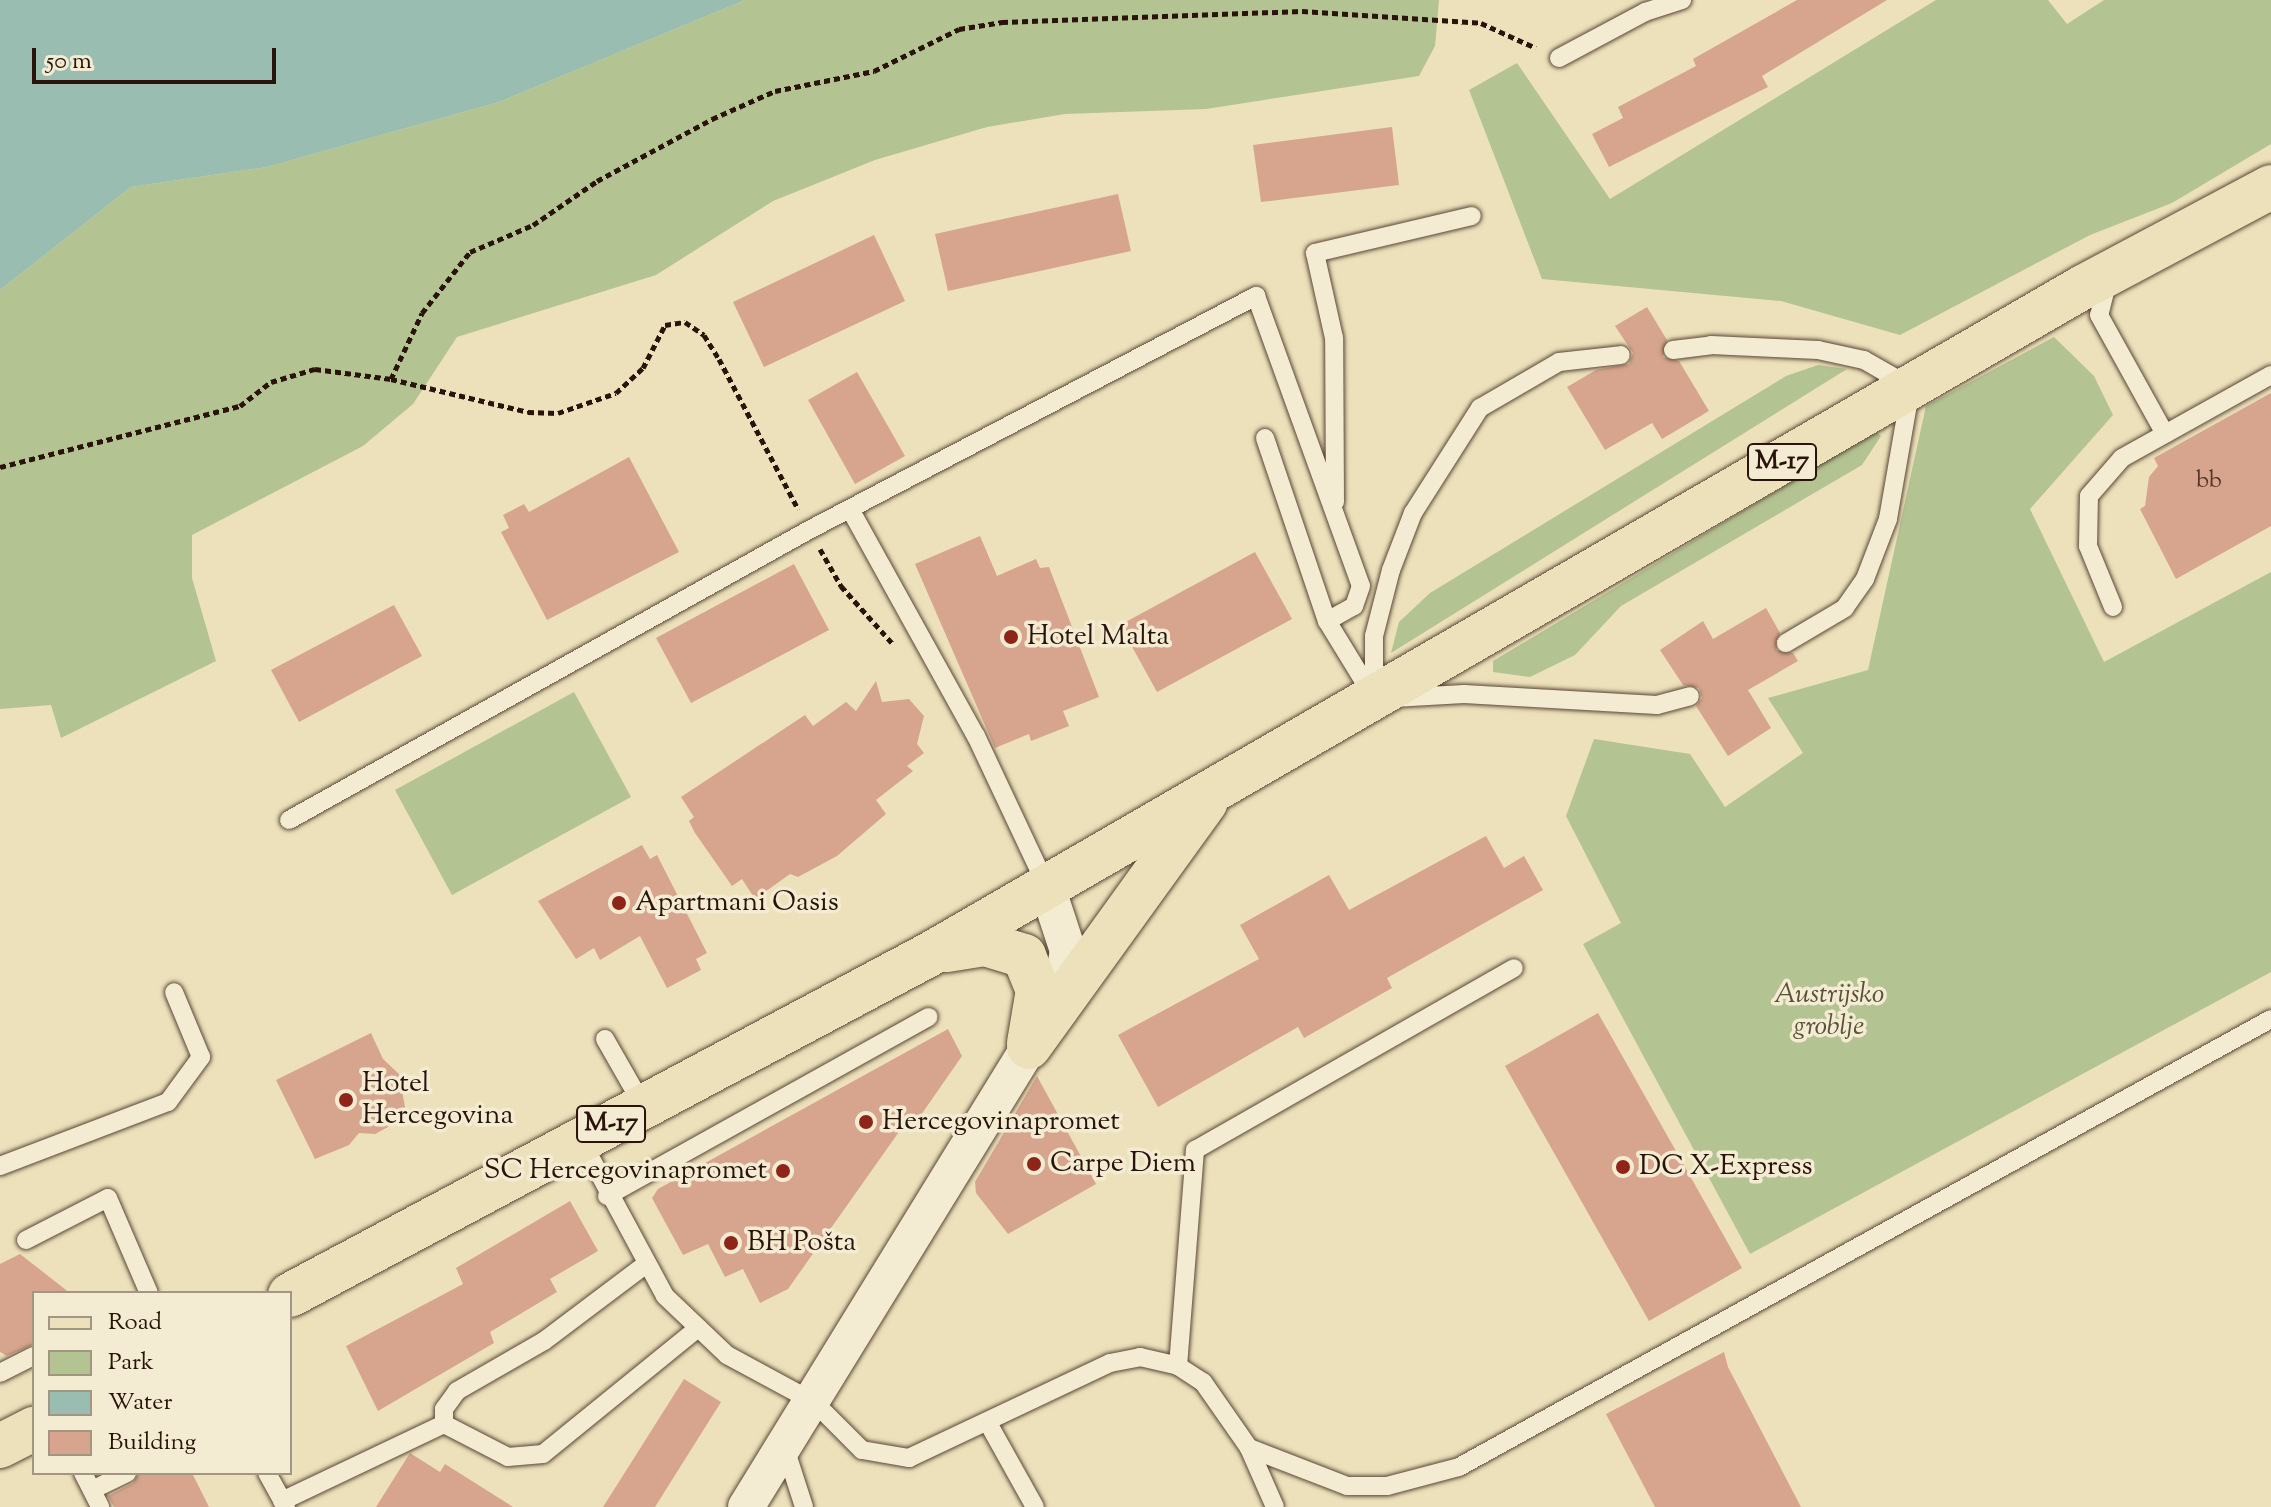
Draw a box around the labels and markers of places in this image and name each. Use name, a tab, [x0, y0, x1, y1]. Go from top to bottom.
place label: Hotel Malta	[1027, 620, 1169, 654]
marker: Hotel Malta	[1002, 628, 1020, 646]
place label: Apartmani Oasis	[635, 886, 839, 920]
marker: Apartmani Oasis	[610, 894, 628, 912]
place label: Hotel Hercegovina	[362, 1067, 513, 1133]
marker: Hotel Hercegovina	[337, 1091, 355, 1109]
place label: Hercegovinapromet	[882, 1105, 1120, 1139]
marker: Hercegovinapromet	[857, 1113, 875, 1131]
place label: Carpe Diem	[1050, 1147, 1196, 1181]
place label: DC X-Express	[1639, 1150, 1813, 1184]
place label: SC Hercegovinapromet	[484, 1154, 767, 1188]
marker: Carpe Diem	[1025, 1155, 1043, 1173]
marker: DC X-Express	[1614, 1158, 1632, 1176]
marker: SC Hercegovinapromet	[774, 1162, 792, 1180]
place label: BH Pošta	[747, 1226, 856, 1260]
marker: BH Pošta	[722, 1234, 740, 1252]

